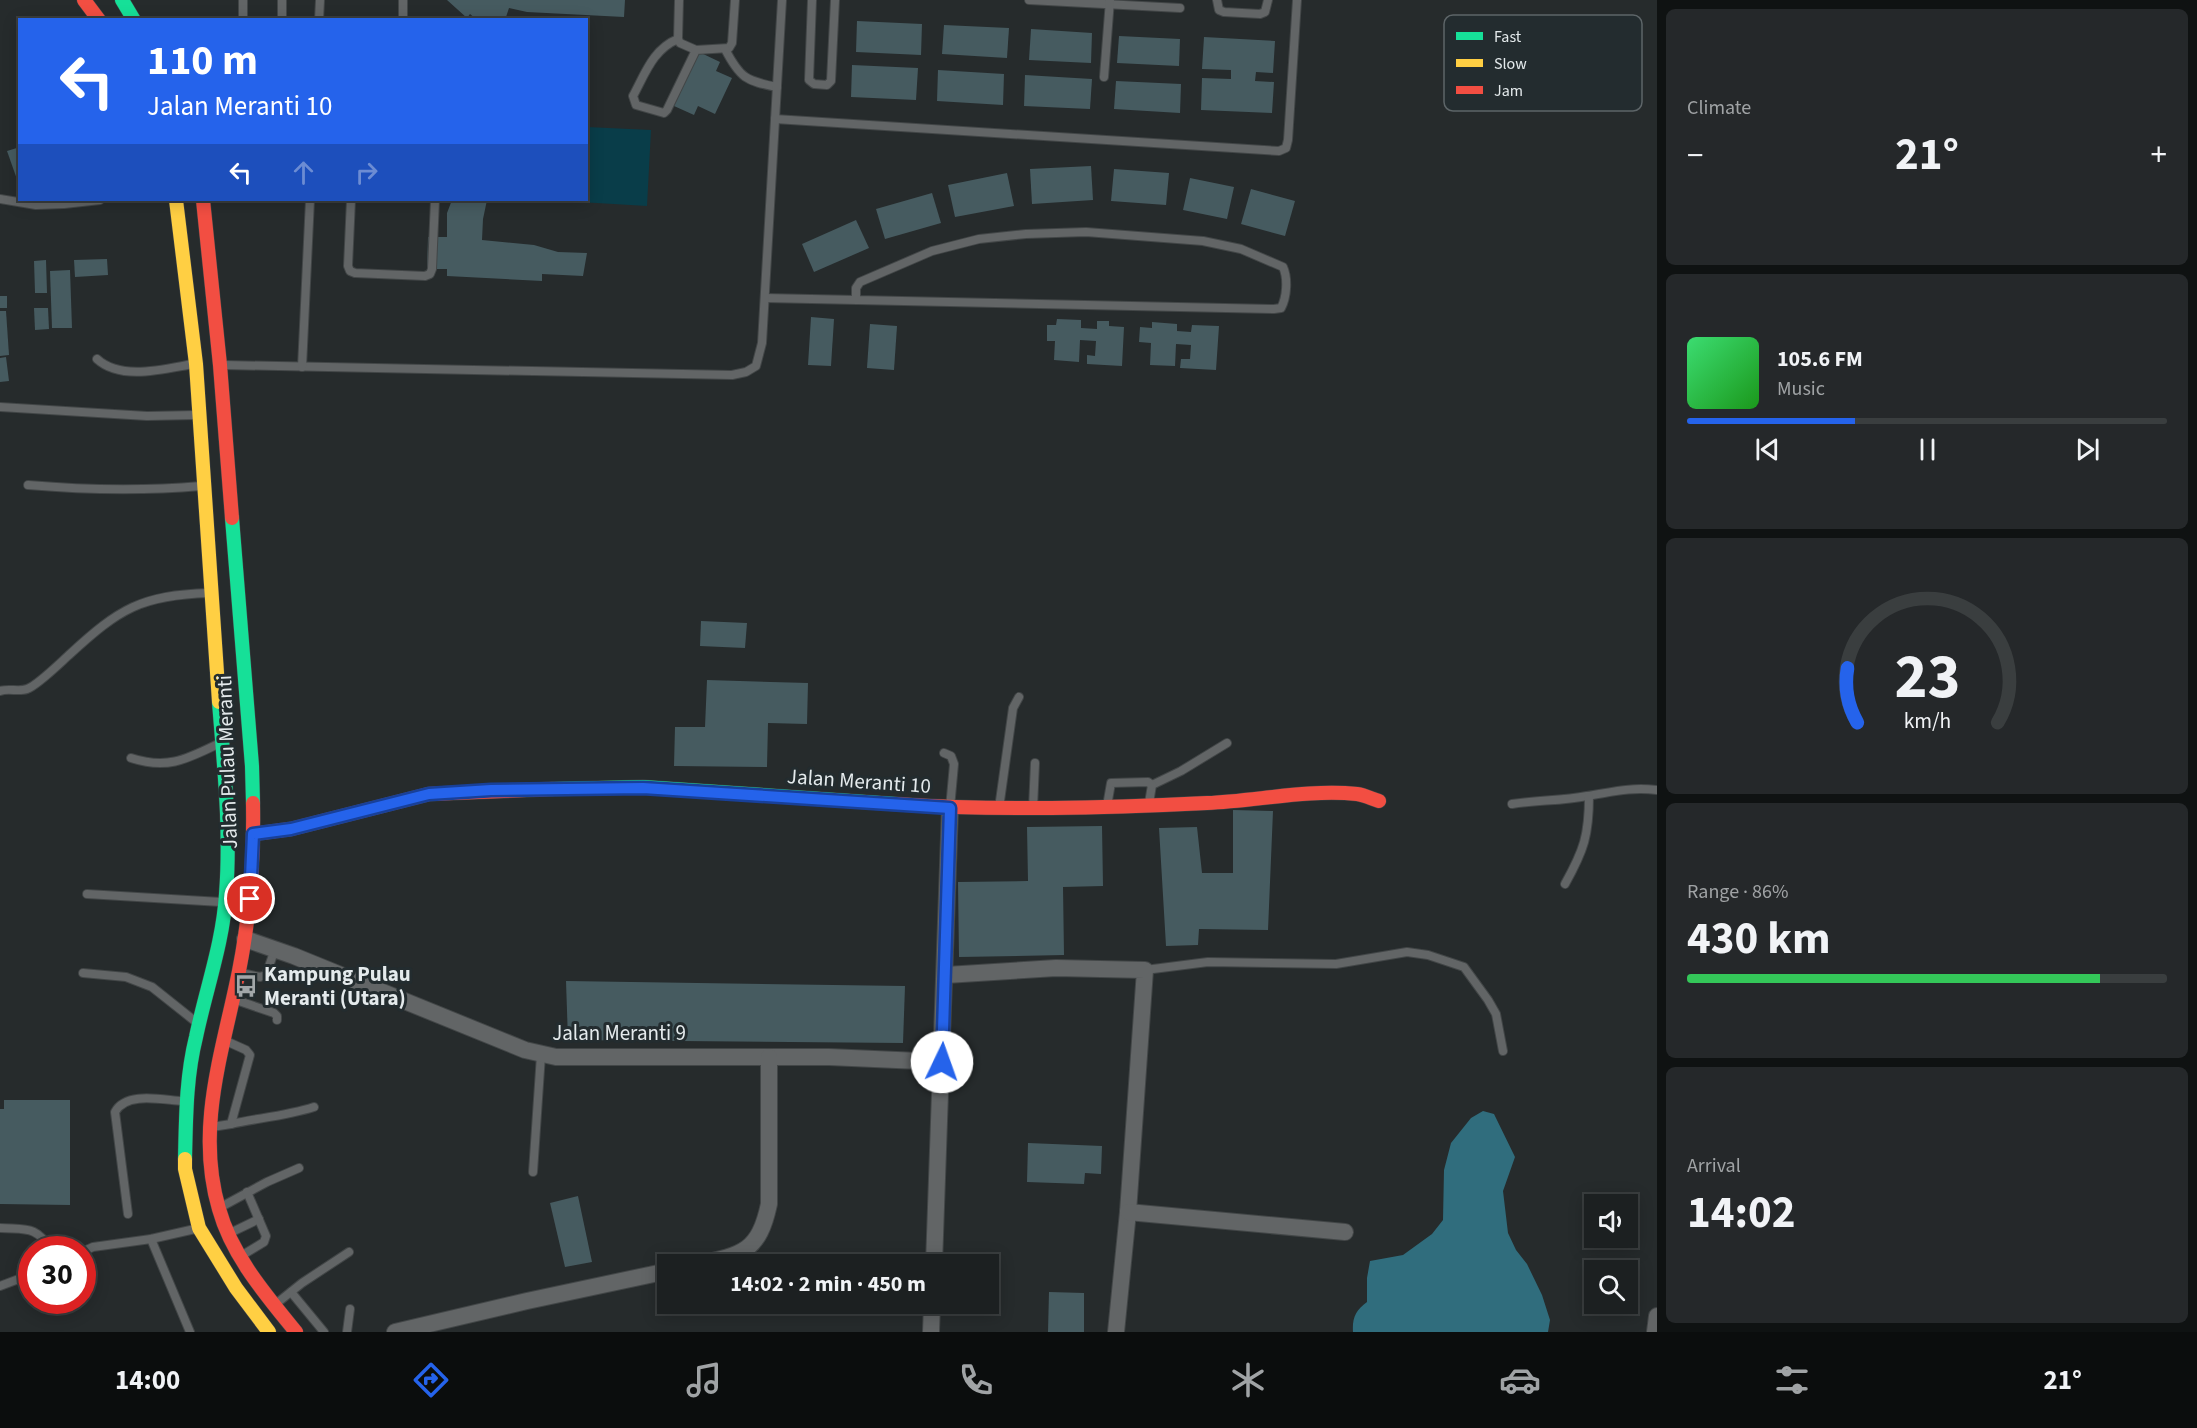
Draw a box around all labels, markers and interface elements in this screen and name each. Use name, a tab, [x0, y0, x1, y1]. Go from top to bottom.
legend	[1444, 15, 1642, 111]
text: Fast	[1494, 26, 1522, 48]
text: 110 m	[147, 31, 258, 91]
icon: left	[48, 42, 126, 120]
text: Slow	[1494, 53, 1527, 75]
text: Jam	[1494, 80, 1523, 102]
text: Jalan Meranti 10	[147, 87, 332, 126]
text: Climate	[1687, 94, 1751, 122]
text: 21°	[1895, 123, 1959, 187]
text: −	[1687, 132, 1703, 179]
text: +	[2151, 132, 2167, 179]
icon: left	[224, 156, 257, 189]
icon: ahead	[287, 156, 320, 189]
icon: right	[350, 156, 383, 189]
text: 105.6 FM	[1777, 343, 1863, 375]
text: Music	[1777, 375, 1825, 403]
icon: previous	[1751, 433, 1784, 466]
icon: pause	[1911, 433, 1944, 466]
icon: next	[2071, 433, 2104, 466]
text: 23	[1894, 633, 1960, 722]
street label: Jalan Pulau Meranti	[209, 675, 245, 849]
text: km/h	[1903, 706, 1951, 737]
street label: Jalan Meranti 10	[786, 761, 932, 801]
pin	[224, 873, 275, 924]
text: Range · 86%	[1687, 878, 1788, 906]
icon: arrive	[233, 882, 266, 915]
text: 430 km	[1687, 907, 1831, 971]
place label: Kampung Pulau Meranti (Utara)	[264, 959, 411, 1013]
bus stop icon: Kampung Pulau Meranti (Utara)	[233, 973, 259, 999]
street label: Jalan Meranti 9	[552, 1018, 686, 1048]
position arrow	[910, 1030, 974, 1094]
text: Arrival	[1687, 1152, 1741, 1180]
text: 14:02	[1687, 1181, 1796, 1245]
map controls	[1584, 1194, 1638, 1314]
button: sound	[1584, 1194, 1638, 1248]
speed limit sign: 30	[18, 1236, 96, 1314]
button: search	[1584, 1260, 1638, 1314]
text: 14:02 · 2 min · 450 m	[730, 1268, 926, 1300]
icon: directions	[410, 1359, 452, 1401]
icon: music	[683, 1359, 725, 1401]
icon: phone	[955, 1359, 997, 1401]
icon: climate	[1227, 1359, 1269, 1401]
icon: car	[1499, 1359, 1541, 1401]
icon: filters	[1771, 1359, 1813, 1401]
text: 14:00	[115, 1361, 180, 1400]
text: 21°	[2044, 1361, 2082, 1400]

